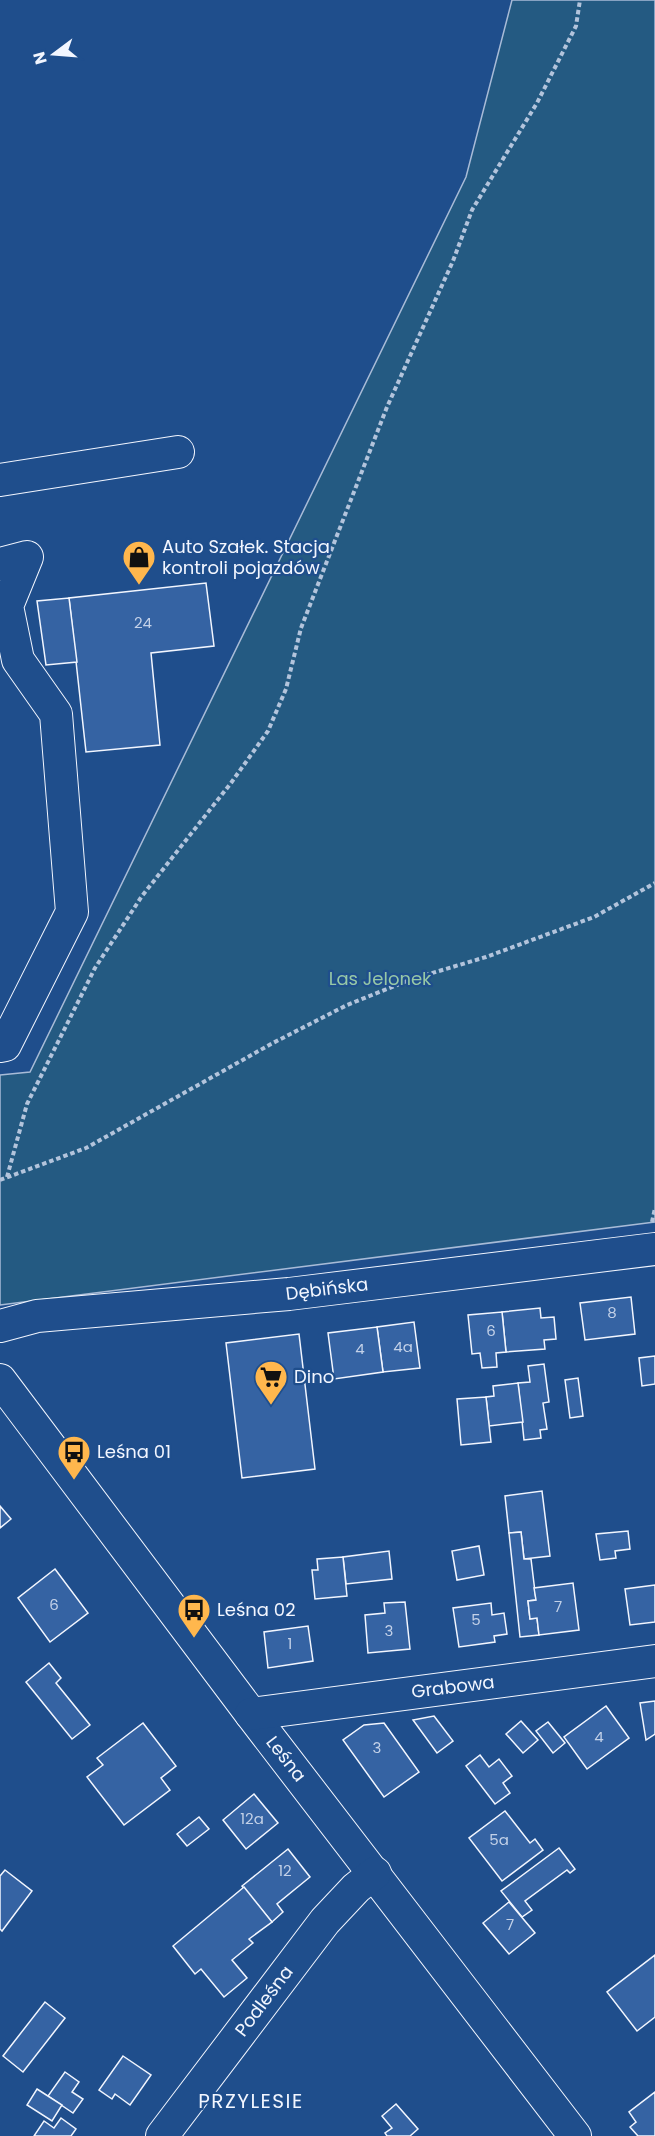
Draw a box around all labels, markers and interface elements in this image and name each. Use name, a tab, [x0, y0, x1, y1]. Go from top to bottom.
north arrow	[24, 24, 84, 84]
text: N	[27, 49, 53, 67]
place label: Auto Szałek. Stacja kontroli pojazdów	[162, 534, 330, 580]
shop icon: Auto Szałek. Stacja kontroli pojazdów	[121, 539, 157, 586]
house number: 24	[134, 612, 152, 633]
park label: Las Jelonek	[329, 966, 432, 991]
street label: Dębińska	[284, 1271, 370, 1306]
house number: 8	[607, 1302, 617, 1323]
house number: 6	[486, 1320, 496, 1341]
house number: 4a	[393, 1336, 413, 1357]
house number: 4	[355, 1338, 365, 1359]
supermarket icon: Dino	[253, 1359, 289, 1406]
place label: Dino	[294, 1364, 334, 1389]
bus stop icon: Leśna 01	[56, 1434, 92, 1481]
place label: Leśna 01	[97, 1439, 171, 1464]
bus stop icon: Leśna 02	[176, 1592, 212, 1639]
house number: 6	[49, 1594, 59, 1615]
house number: 7	[554, 1596, 562, 1617]
place label: Leśna 02	[217, 1597, 295, 1622]
house number: 5	[471, 1609, 481, 1630]
house number: 3	[385, 1620, 393, 1641]
house number: 1	[288, 1633, 292, 1654]
street label: Grabowa	[410, 1669, 496, 1704]
house number: 4	[594, 1726, 604, 1747]
street label: Leśna	[261, 1730, 312, 1787]
house number: 3	[373, 1737, 381, 1758]
house number: 12a	[240, 1808, 264, 1829]
house number: 5a	[489, 1829, 509, 1850]
house number: 12	[278, 1860, 292, 1881]
house number: 7	[506, 1914, 514, 1935]
street label: Podleśna	[229, 1960, 298, 2041]
district label: PRZYLESIE	[198, 2087, 304, 2115]

